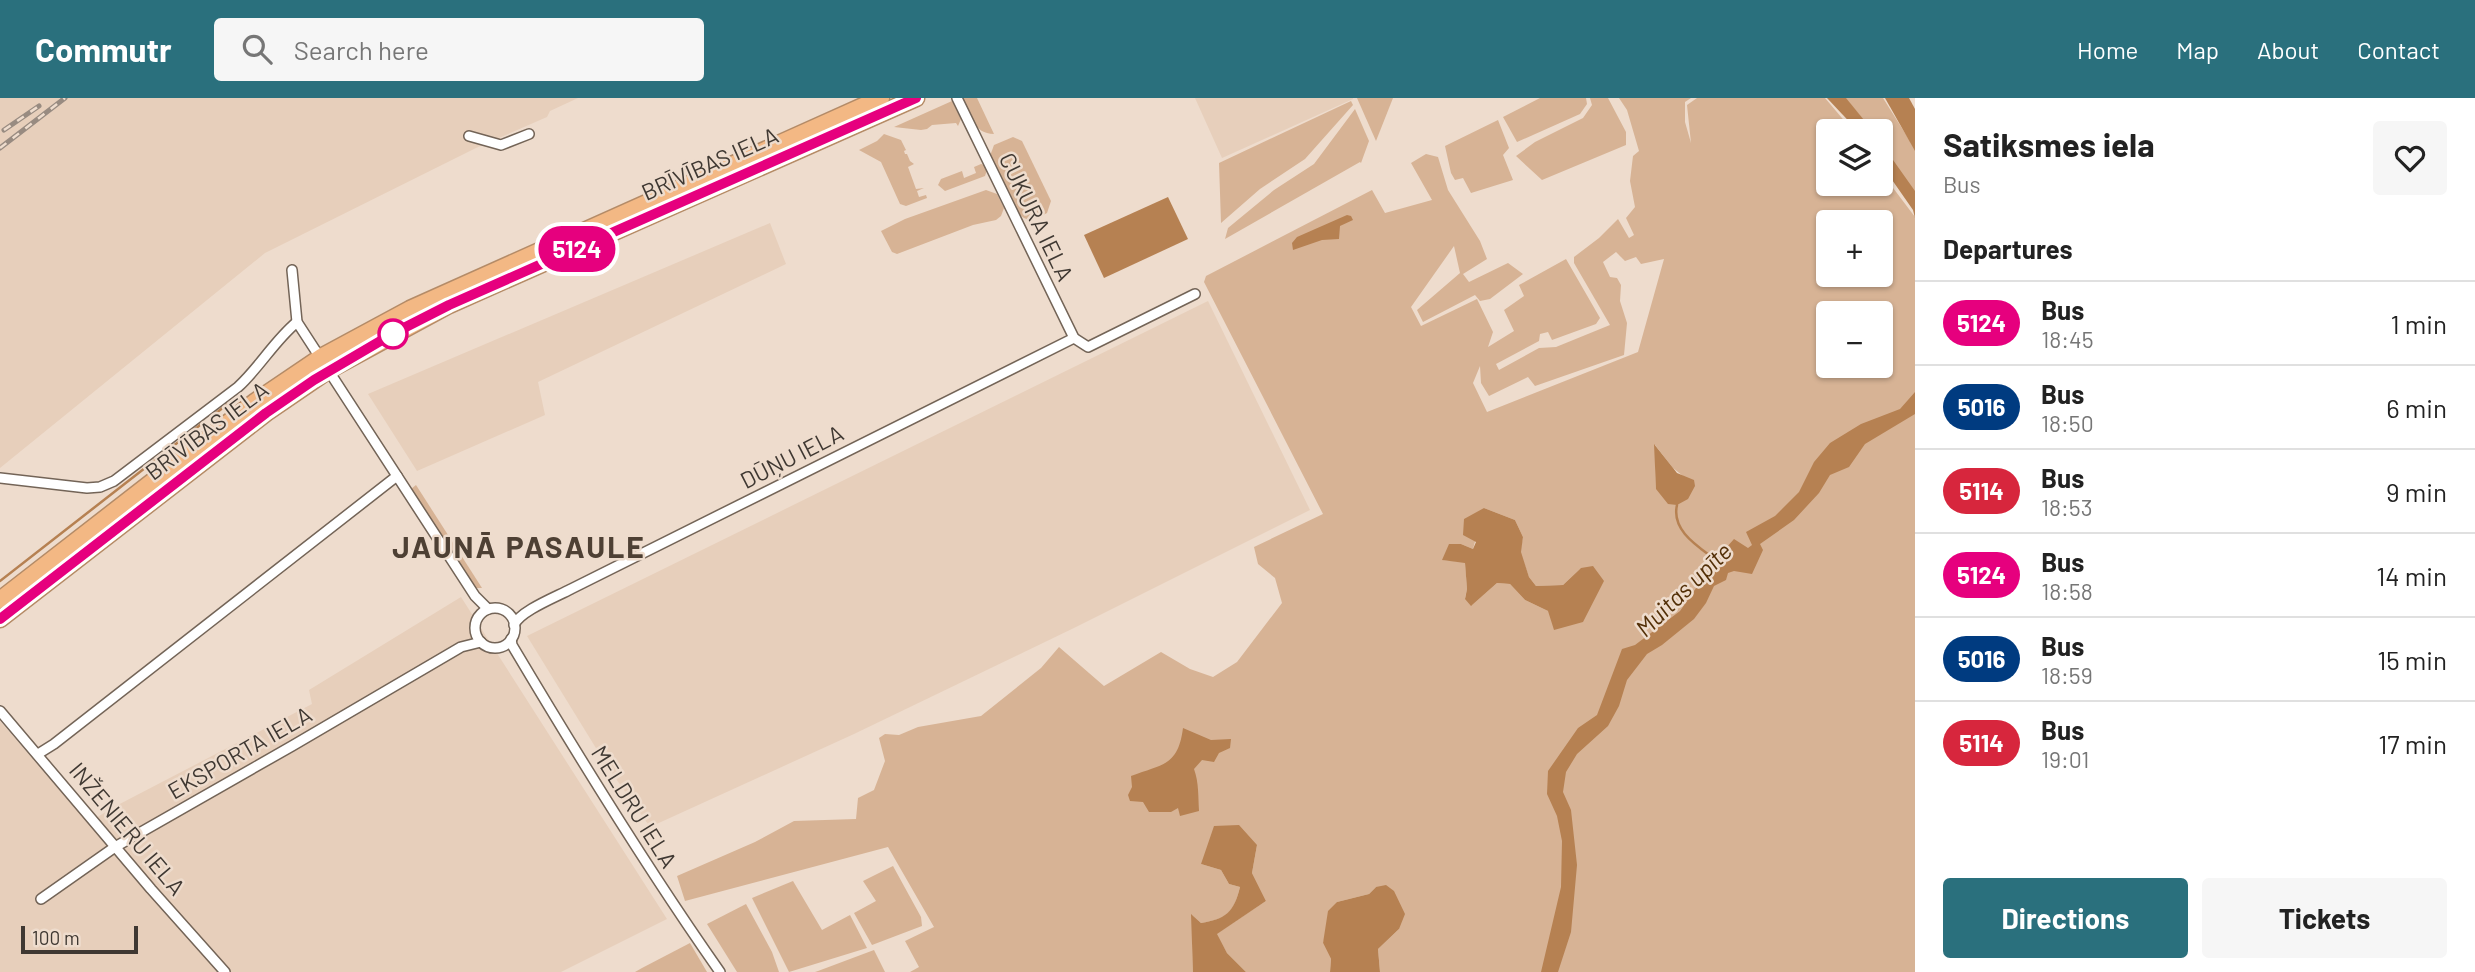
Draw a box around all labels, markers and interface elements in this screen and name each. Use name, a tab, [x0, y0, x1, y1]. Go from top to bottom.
search box	[214, 18, 704, 81]
text: Commutr	[35, 29, 172, 69]
icon: search	[238, 30, 276, 68]
text: Search here	[294, 34, 429, 65]
text: Home	[2077, 35, 2138, 64]
text: Map	[2176, 35, 2219, 64]
text: About	[2257, 35, 2319, 64]
text: Contact	[2357, 35, 2440, 64]
map controls	[1816, 119, 1893, 378]
button: layers	[1816, 119, 1893, 196]
street label: BRĪVĪBAS IELA	[637, 120, 782, 206]
button: heart	[2373, 121, 2447, 195]
text: Satiksmes iela	[1943, 124, 2155, 164]
street label: CUKURA IELA	[994, 148, 1080, 285]
text: Bus	[1943, 170, 1981, 198]
button: +	[1816, 210, 1893, 287]
line badge: 5124	[528, 226, 626, 272]
text: Departures	[1943, 233, 2073, 264]
text: 5124	[552, 234, 602, 263]
text: Bus	[2041, 294, 2084, 325]
button: −	[1816, 301, 1893, 378]
text: 5124	[1957, 308, 2006, 337]
text: 1 min	[2391, 308, 2447, 339]
unlabelled marker	[378, 319, 408, 349]
text: 18:45	[2041, 325, 2093, 353]
street label: BRĪVĪBAS IELA	[139, 375, 274, 486]
text: Bus	[2041, 378, 2084, 409]
text: 5016	[1958, 392, 2005, 421]
text: 6 min	[2386, 392, 2447, 423]
text: 18:50	[2041, 409, 2094, 437]
street label: DŪŅU IELA	[735, 418, 848, 494]
text: Bus	[2041, 462, 2084, 493]
text: 5114	[1959, 476, 2004, 505]
text: 9 min	[2386, 476, 2447, 507]
text: 18:53	[2041, 493, 2093, 521]
district label: JAUNĀ PASAULE	[392, 528, 646, 564]
water label: Muitas upīte	[1629, 536, 1737, 642]
text: Bus	[2041, 546, 2084, 577]
text: 5124	[1957, 560, 2006, 589]
text: 14 min	[2376, 560, 2447, 591]
text: 18:58	[2041, 577, 2093, 605]
text: Bus	[2041, 630, 2084, 661]
text: 5016	[1958, 644, 2005, 673]
text: 15 min	[2377, 644, 2447, 675]
text: 18:59	[2041, 661, 2093, 689]
street label: EKSPORTA IELA	[163, 700, 316, 805]
text: Bus	[2041, 714, 2084, 745]
text: 5114	[1959, 728, 2004, 757]
text: 17 min	[2378, 728, 2447, 759]
street label: MELDRU IELA	[586, 740, 684, 873]
text: 19:01	[2041, 745, 2089, 773]
street label: INŽENIERU IELA	[64, 756, 192, 901]
button: Directions	[1943, 878, 2188, 958]
button: Tickets	[2202, 878, 2447, 958]
scale bar	[21, 923, 138, 955]
text: 100 m	[32, 926, 80, 949]

